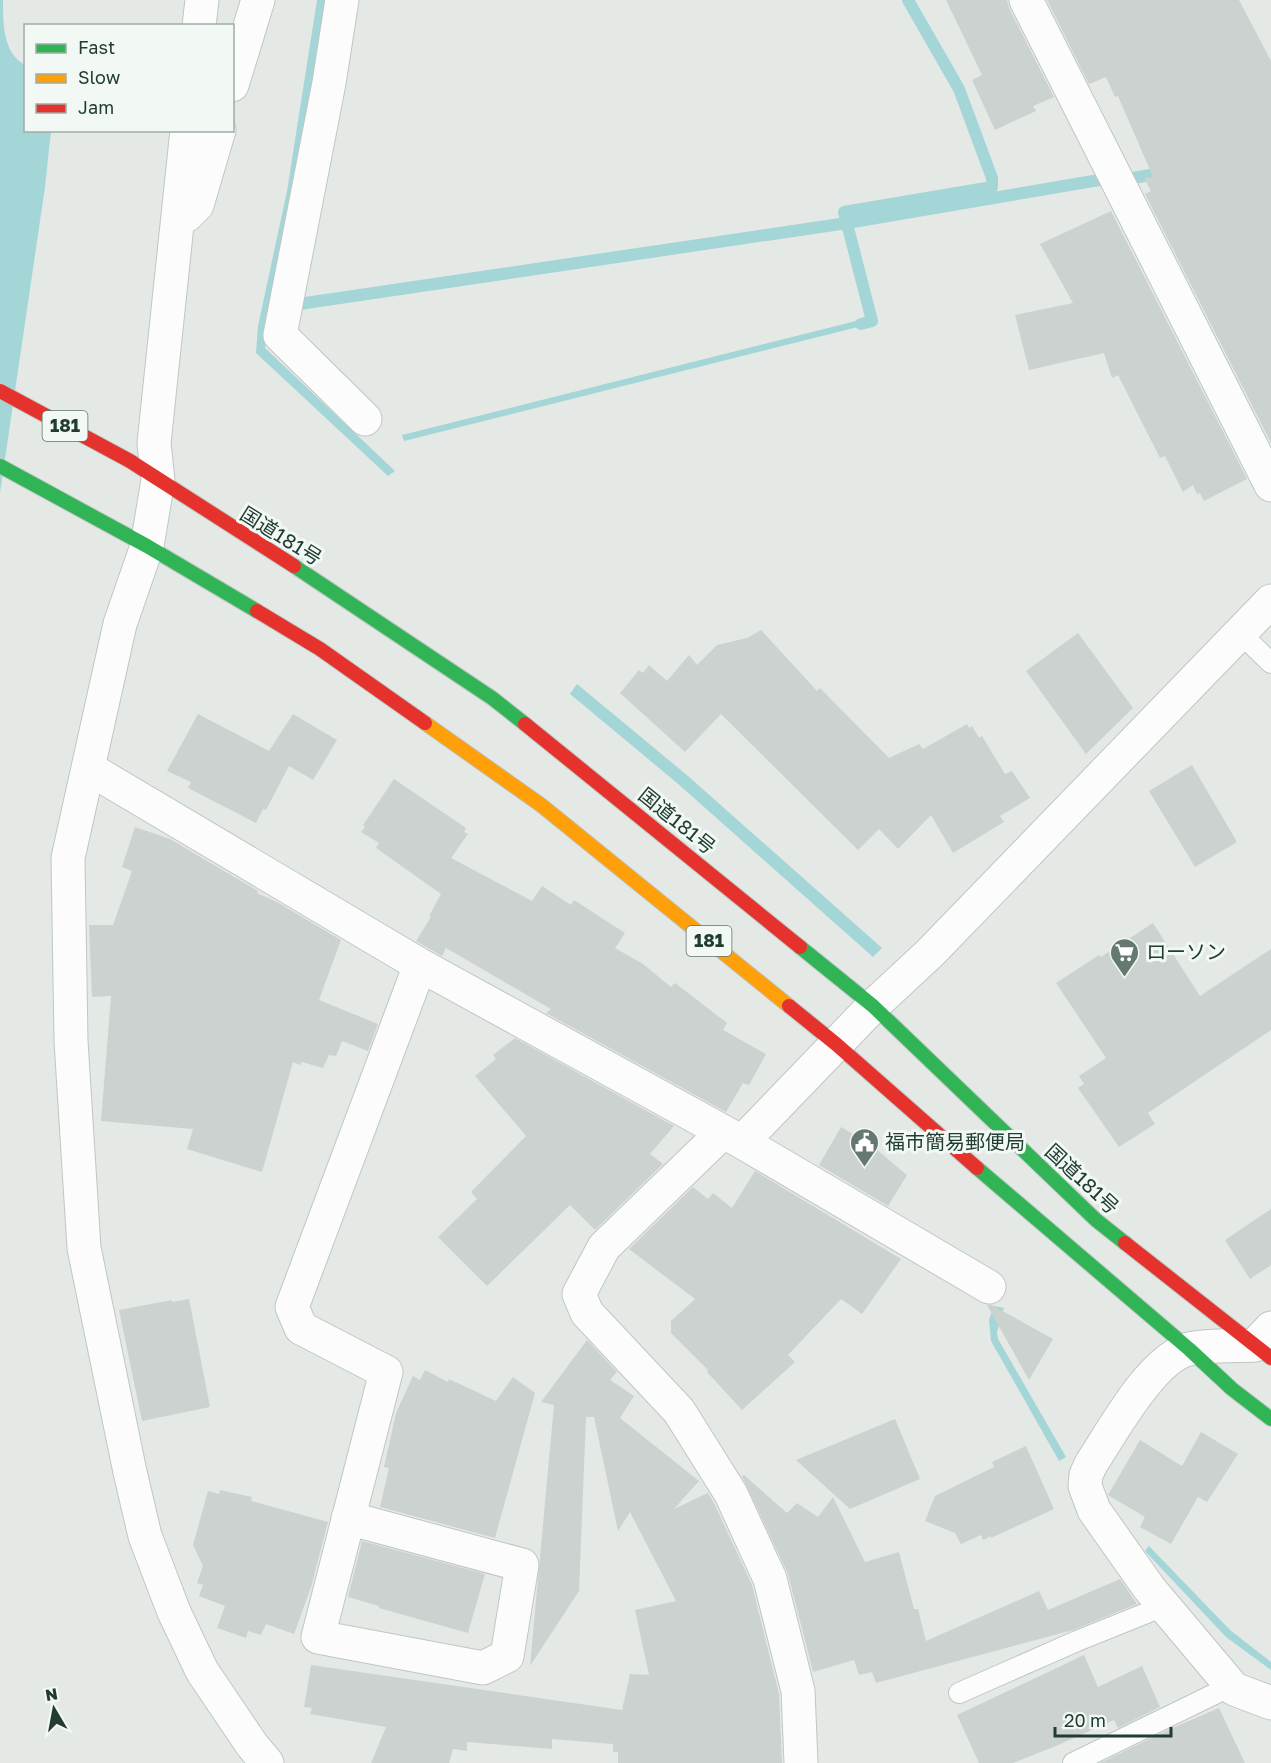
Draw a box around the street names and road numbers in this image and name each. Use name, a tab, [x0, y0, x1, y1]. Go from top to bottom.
road number: 181	[42, 411, 88, 441]
street label: 国道181号	[236, 501, 327, 570]
street label: 国道181号	[634, 782, 721, 858]
road number: 181	[686, 926, 732, 956]
street label: 国道181号	[1041, 1138, 1124, 1218]

